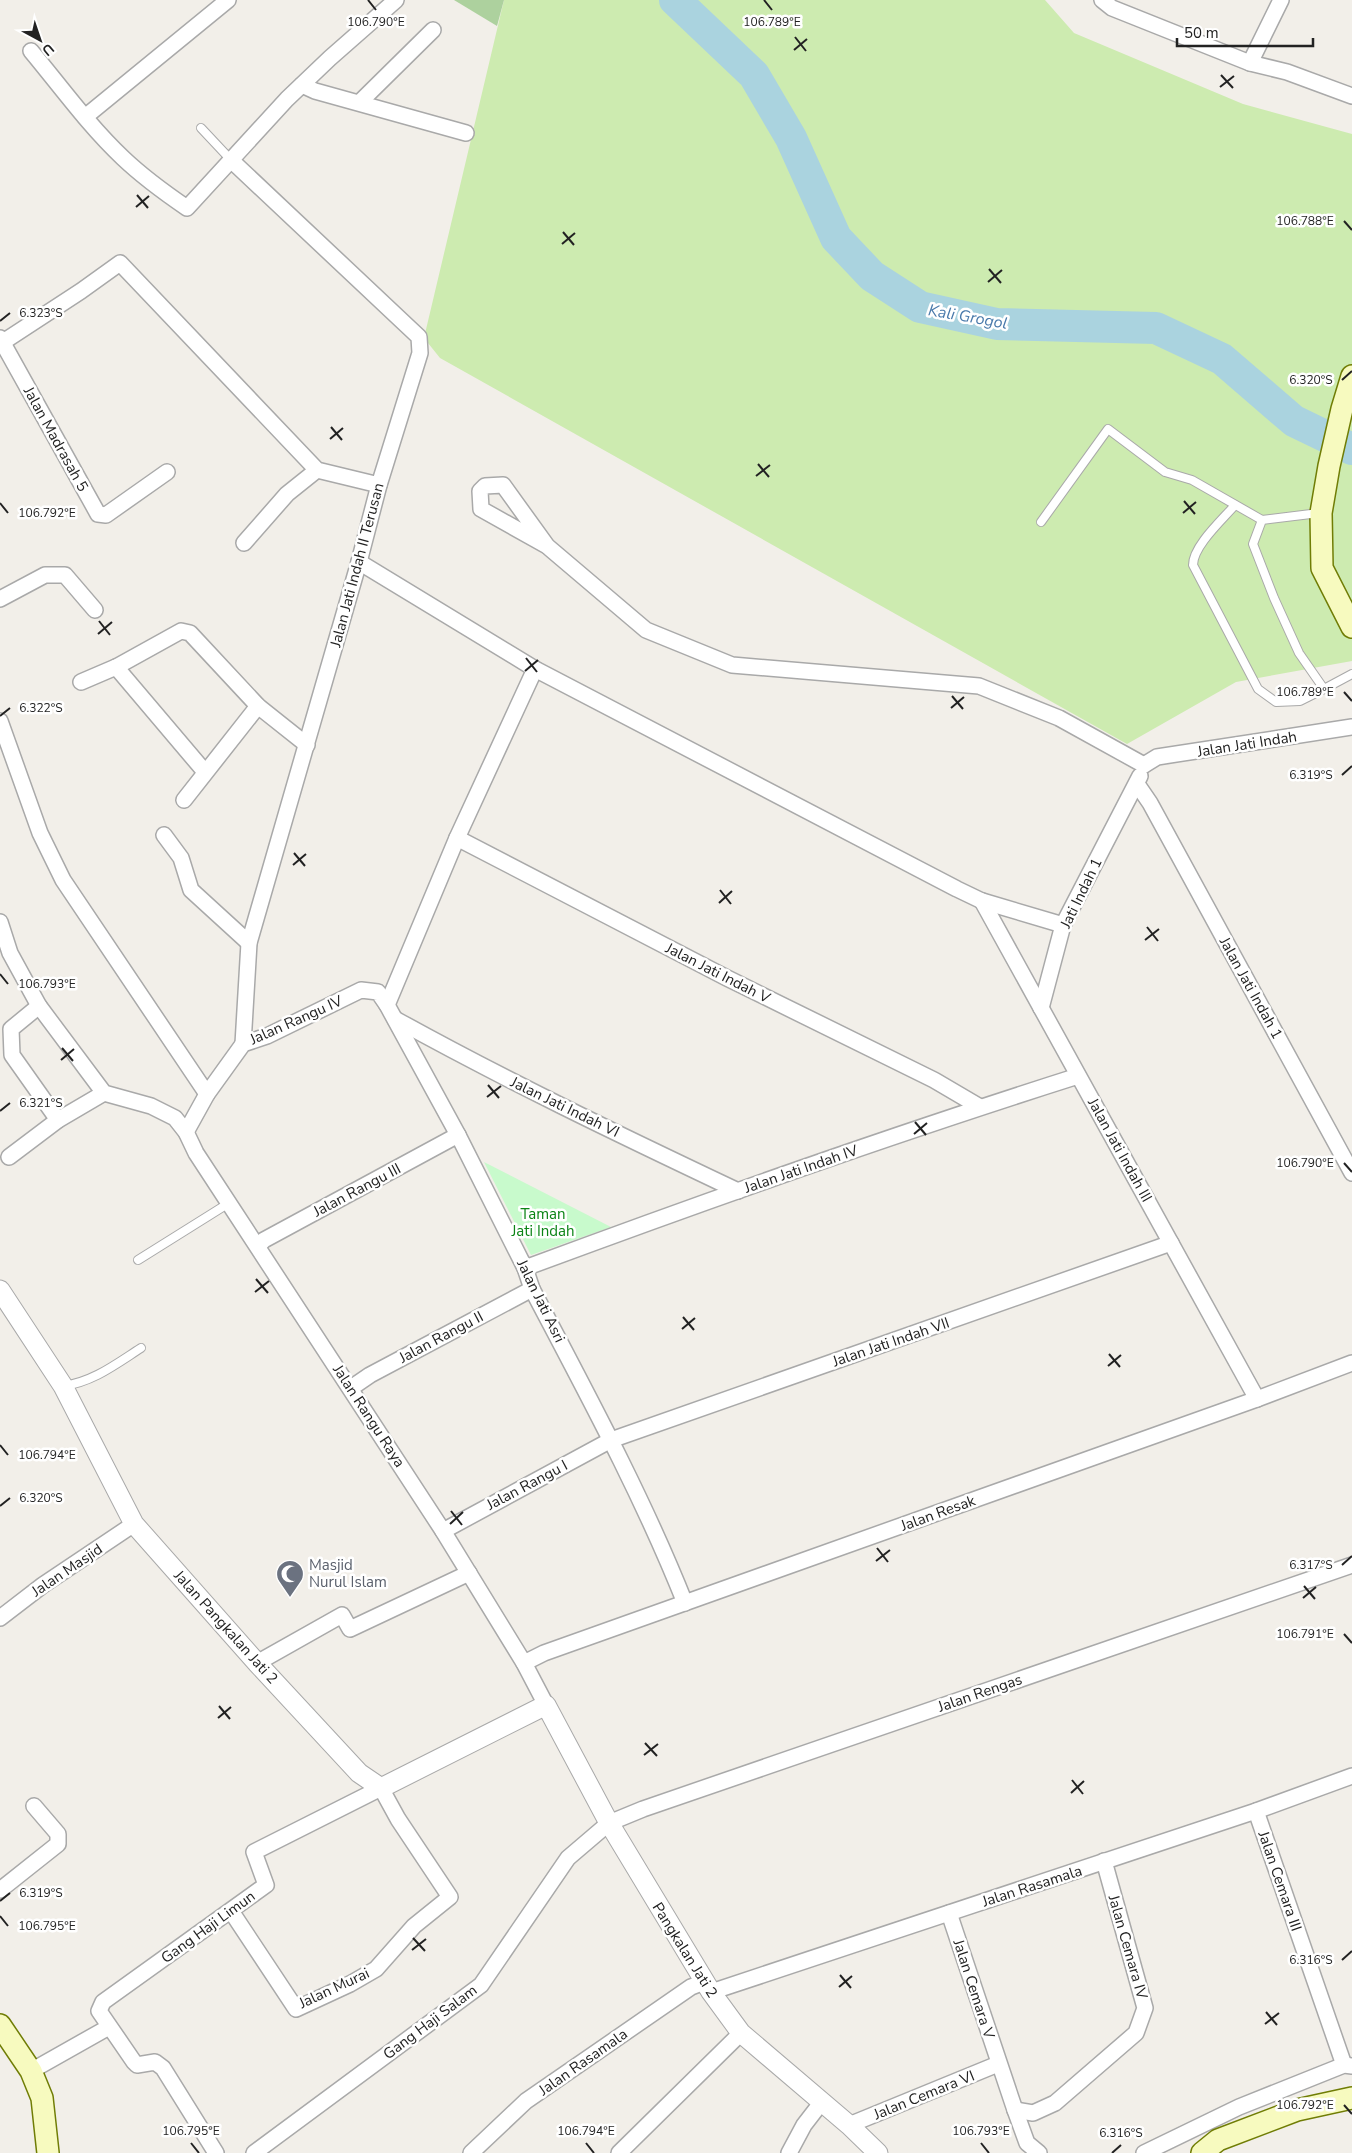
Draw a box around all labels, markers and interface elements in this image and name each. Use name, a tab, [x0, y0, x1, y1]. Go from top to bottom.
text: 106.790°E	[347, 14, 405, 30]
text: 106.789°E	[743, 14, 801, 30]
north arrow	[15, 15, 65, 65]
scale bar	[1177, 15, 1313, 47]
text: 50 m	[1184, 23, 1219, 43]
text: U	[38, 39, 58, 60]
text: 106.788°E	[1276, 213, 1334, 229]
water label: Kali Grogol	[926, 299, 1009, 335]
text: 6.323°S	[19, 305, 63, 321]
text: 6.320°S	[1289, 372, 1333, 388]
street label: Jalan Madrasah 5	[18, 382, 93, 495]
street label: Jalan Jati Indah II Terusan	[325, 481, 389, 650]
text: 106.792°E	[18, 505, 76, 521]
text: 106.789°E	[1276, 684, 1334, 700]
text: 6.322°S	[19, 700, 63, 716]
street label: Jalan Jati Indah	[1195, 726, 1298, 762]
text: 6.319°S	[1289, 767, 1333, 783]
street label: Jati Indah 1	[1055, 855, 1107, 932]
street label: Jalan Jati Indah 1	[1214, 933, 1287, 1042]
street label: Jalan Jati Indah V	[661, 938, 774, 1008]
text: 106.793°E	[18, 976, 76, 992]
street label: Jalan Rangu IV	[246, 990, 346, 1050]
street label: Jalan Jati Indah VI	[506, 1072, 623, 1142]
street label: Jalan Jati Indah III	[1083, 1094, 1157, 1206]
text: 6.321°S	[19, 1095, 63, 1111]
street label: Jalan Jati Indah IV	[741, 1140, 861, 1198]
text: 106.790°E	[1276, 1155, 1334, 1171]
street label: Jalan Rangu III	[309, 1158, 404, 1222]
park label: Taman Jati Indah	[511, 1204, 574, 1241]
street label: Jalan Jati Asri	[512, 1255, 570, 1346]
street label: Jalan Rangu II	[394, 1306, 487, 1368]
street label: Jalan Jati Indah VII	[829, 1313, 952, 1372]
street label: Jalan Rangu Raya	[328, 1360, 410, 1471]
text: 106.794°E	[18, 1447, 76, 1463]
street label: Jalan Rangu I	[482, 1455, 571, 1515]
text: 6.320°S	[19, 1490, 63, 1506]
street label: Jalan Resak	[897, 1490, 979, 1536]
street label: Jalan Masjid	[27, 1539, 106, 1602]
place label: Masjid Nurul Islam	[309, 1555, 387, 1592]
text: 6.317°S	[1289, 1557, 1333, 1573]
mosque icon: Masjid Nurul Islam	[275, 1559, 305, 1598]
street label: Jalan Pangkalan Jati 2	[169, 1565, 282, 1688]
text: 106.791°E	[1276, 1626, 1334, 1642]
street label: Jalan Rengas	[934, 1669, 1025, 1717]
street label: Jalan Cemara III	[1253, 1827, 1306, 1934]
street label: Jalan Rasamala	[979, 1860, 1084, 1912]
text: 6.319°S	[19, 1885, 63, 1901]
street label: Gang Haji Limun	[157, 1886, 259, 1968]
street label: Jalan Cemara IV	[1103, 1892, 1153, 2002]
street label: Pangkalan Jati 2	[648, 1899, 722, 2001]
text: 106.795°E	[18, 1918, 76, 1934]
street label: Jalan Cemara V	[948, 1936, 1000, 2042]
text: 6.316°S	[1289, 1952, 1333, 1968]
street label: Jalan Murai	[295, 1963, 372, 2013]
street label: Gang Haji Salam	[379, 1980, 481, 2064]
street label: Jalan Rasamala	[534, 2024, 631, 2101]
street label: Jalan Cemara VI	[870, 2066, 977, 2125]
text: 106.792°E	[1276, 2097, 1334, 2113]
text: 106.795°E	[162, 2123, 220, 2139]
text: 106.794°E	[557, 2123, 615, 2139]
text: 106.793°E	[952, 2123, 1010, 2139]
text: 6.316°S	[1099, 2125, 1143, 2141]

